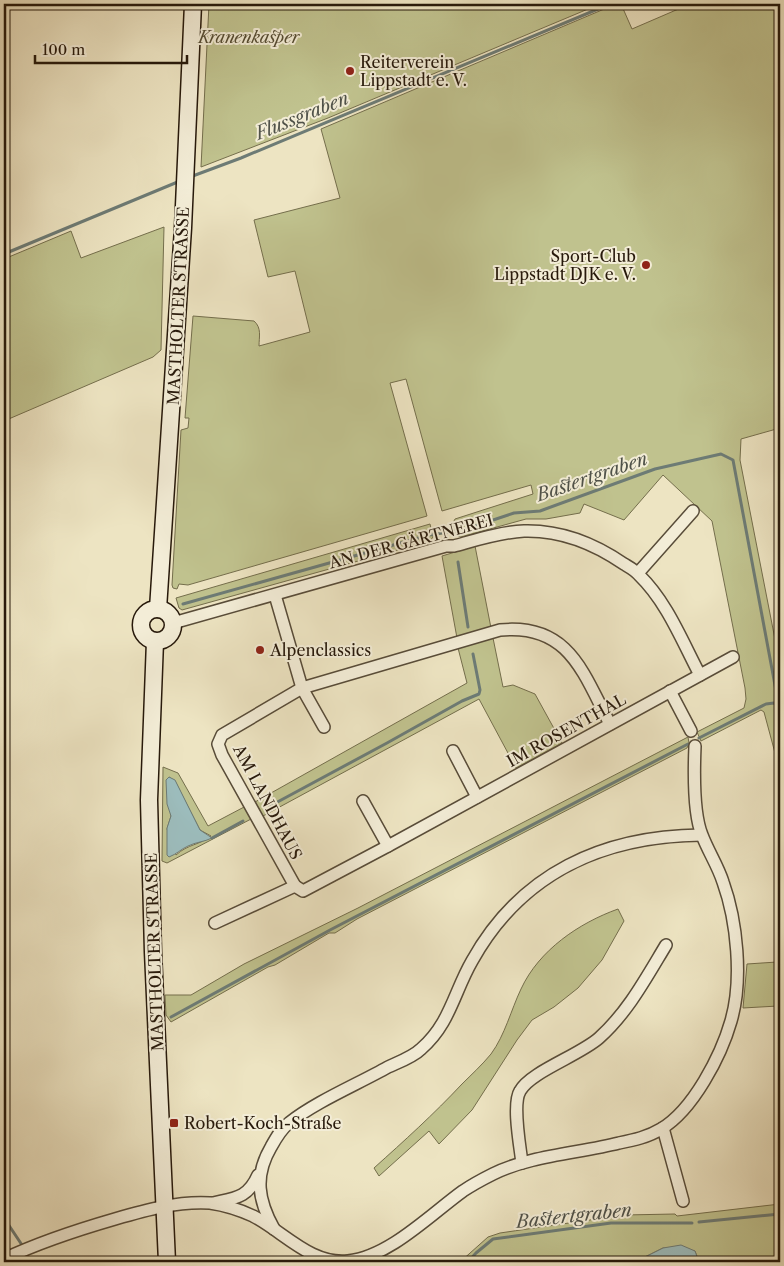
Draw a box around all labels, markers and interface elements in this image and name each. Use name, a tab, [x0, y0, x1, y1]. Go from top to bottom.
park label: Kranenkasper	[196, 27, 301, 47]
scale bar	[35, 32, 188, 64]
text: 100 m	[42, 40, 85, 59]
place label: Reiterverein Lippstadt e. V.	[360, 52, 467, 90]
marker: Reiterverein Lippstadt e. V.	[344, 65, 356, 77]
water label: Flussgraben	[250, 87, 352, 145]
street label: MASTHOLTER STRASSE	[163, 206, 193, 406]
place label: Sport-Club Lippstadt DJK e. V.	[494, 246, 636, 284]
marker: Sport-Club Lippstadt DJK e. V.	[640, 259, 652, 271]
water label: Bastertgraben	[532, 448, 651, 507]
street label: AN DER GÄRTNEREI	[326, 509, 495, 573]
place label: Alpenclassics	[269, 640, 371, 660]
marker: Alpenclassics	[254, 644, 266, 656]
street label: IM ROSENTHAL	[503, 689, 630, 771]
street label: AM LANDHAUS	[229, 740, 307, 863]
street label: MASTHOLTER STRASSE	[141, 852, 167, 1052]
place label: Robert-Koch-Straße	[184, 1113, 341, 1133]
marker: Robert-Koch-Straße	[168, 1117, 180, 1129]
water label: Bastertgraben	[513, 1199, 633, 1233]

